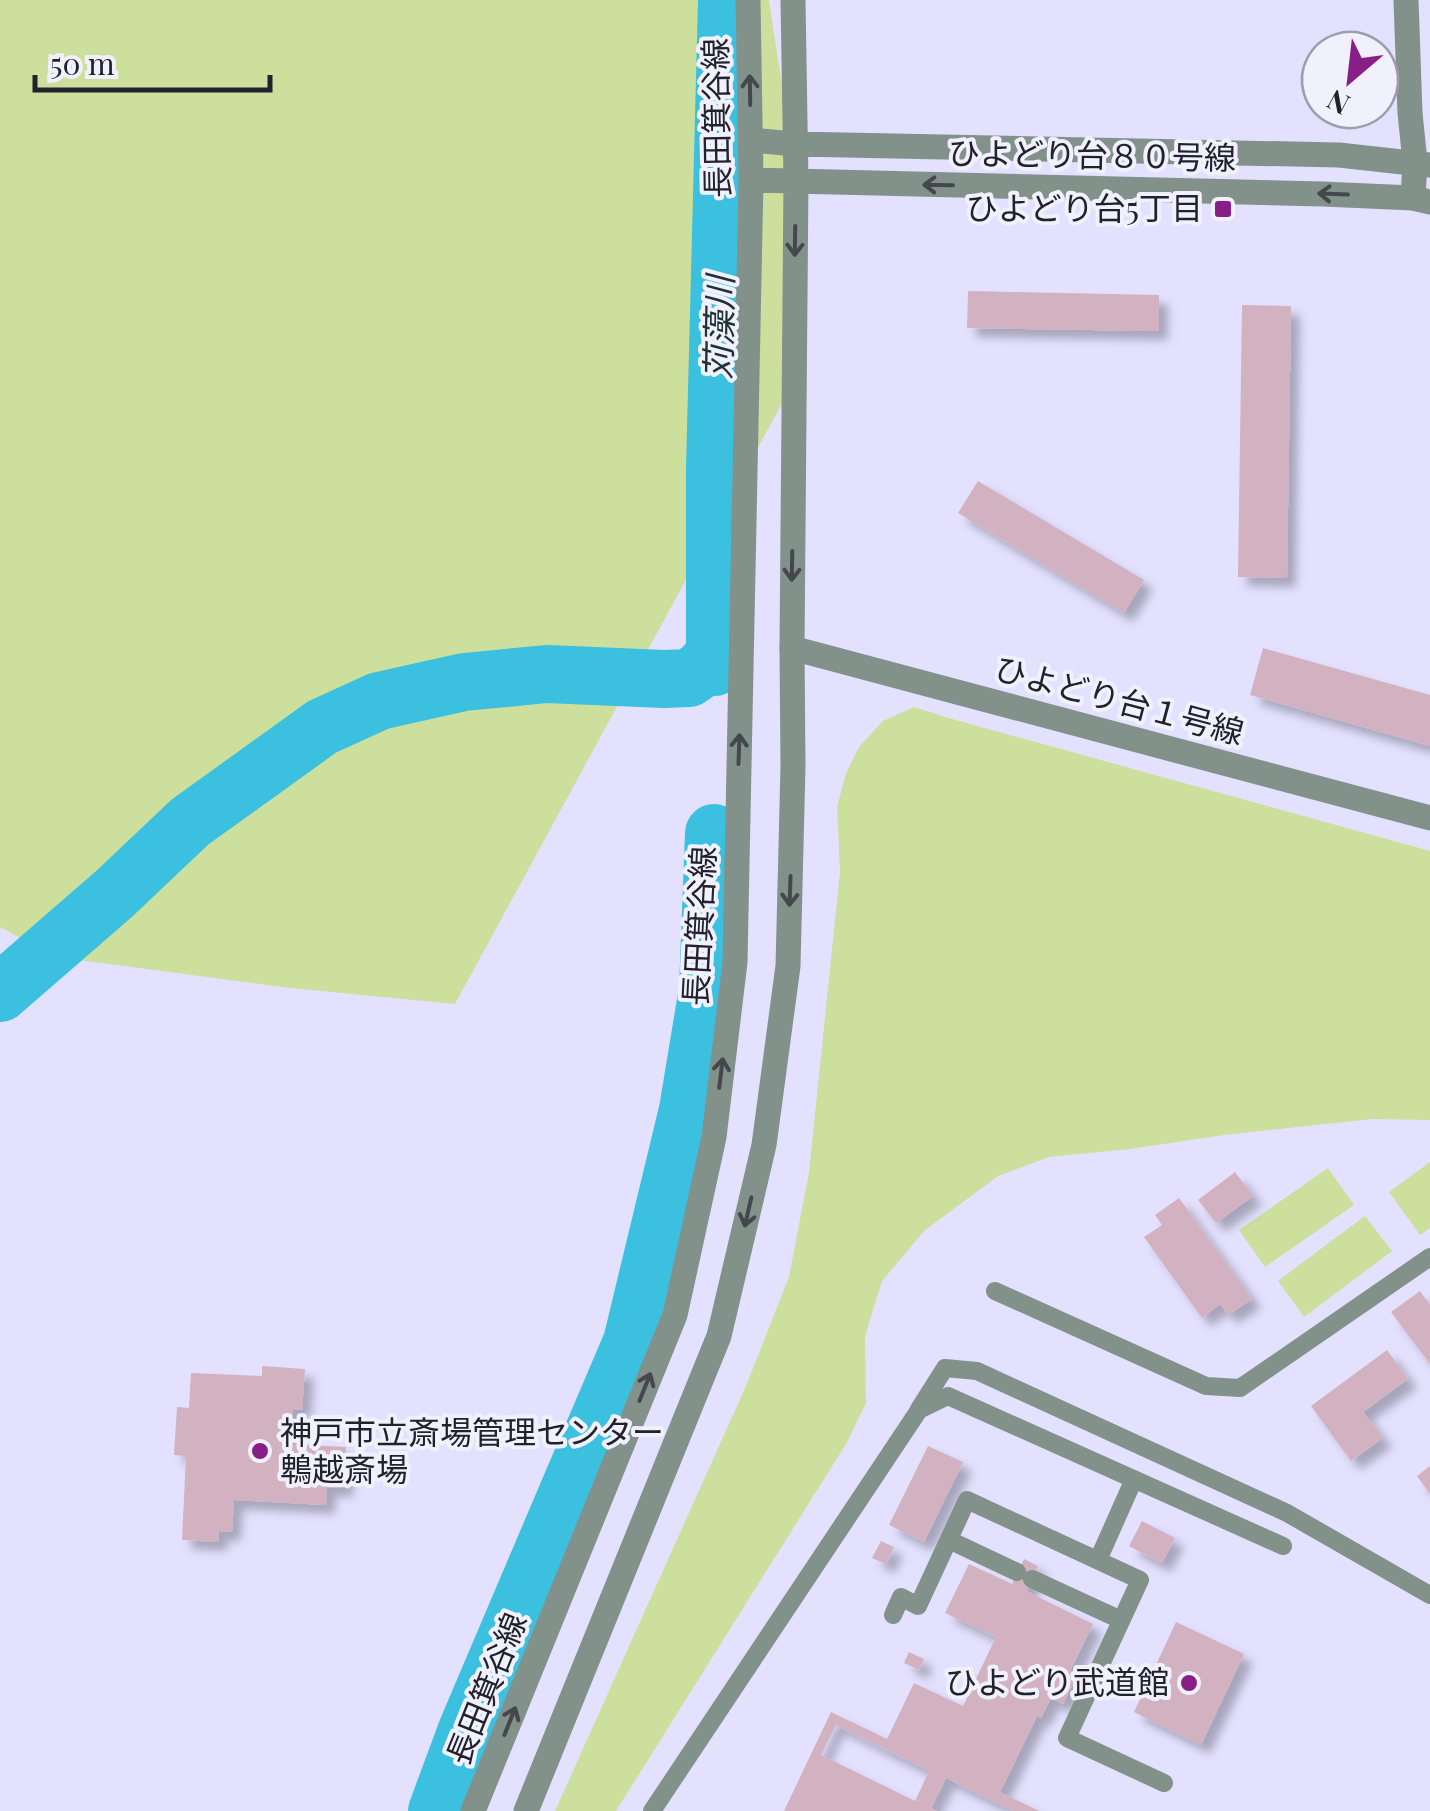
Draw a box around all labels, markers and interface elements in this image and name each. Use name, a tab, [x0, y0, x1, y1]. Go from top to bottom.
scale bar	[35, 30, 270, 92]
north arrow	[1300, 30, 1400, 130]
street label: 長田箕谷線	[692, 38, 737, 198]
text: 50 m	[50, 43, 115, 83]
one-way arrow	[741, 74, 760, 106]
text: N	[1320, 82, 1355, 124]
street label: ひよどり台８０号線	[948, 129, 1236, 178]
one-way arrow	[923, 175, 955, 194]
place label: ひよどり台5丁目	[966, 185, 1203, 228]
one-way arrow	[1318, 185, 1350, 204]
marker: ひよどり台5丁目	[1212, 198, 1234, 220]
one-way arrow	[786, 224, 804, 257]
water label: 苅藻川	[693, 271, 742, 381]
one-way arrow	[783, 550, 802, 582]
street label: ひよどり台１号線	[990, 645, 1249, 752]
one-way arrow	[730, 733, 749, 765]
street label: 長田箕谷線	[672, 845, 723, 1007]
one-way arrow	[780, 874, 799, 906]
one-way arrow	[713, 1057, 731, 1089]
one-way arrow	[738, 1196, 756, 1228]
one-way arrow	[638, 1372, 656, 1403]
place label: 神戸市立斎場管理センター 鵯越斎場	[280, 1409, 664, 1489]
marker: 神戸市立斎場管理センター 鵯越斎場	[249, 1440, 271, 1462]
street label: 長田箕谷線	[435, 1606, 535, 1770]
place label: ひよどり武道館	[945, 1659, 1169, 1702]
marker: ひよどり武道館	[1178, 1672, 1200, 1694]
one-way arrow	[502, 1706, 520, 1736]

